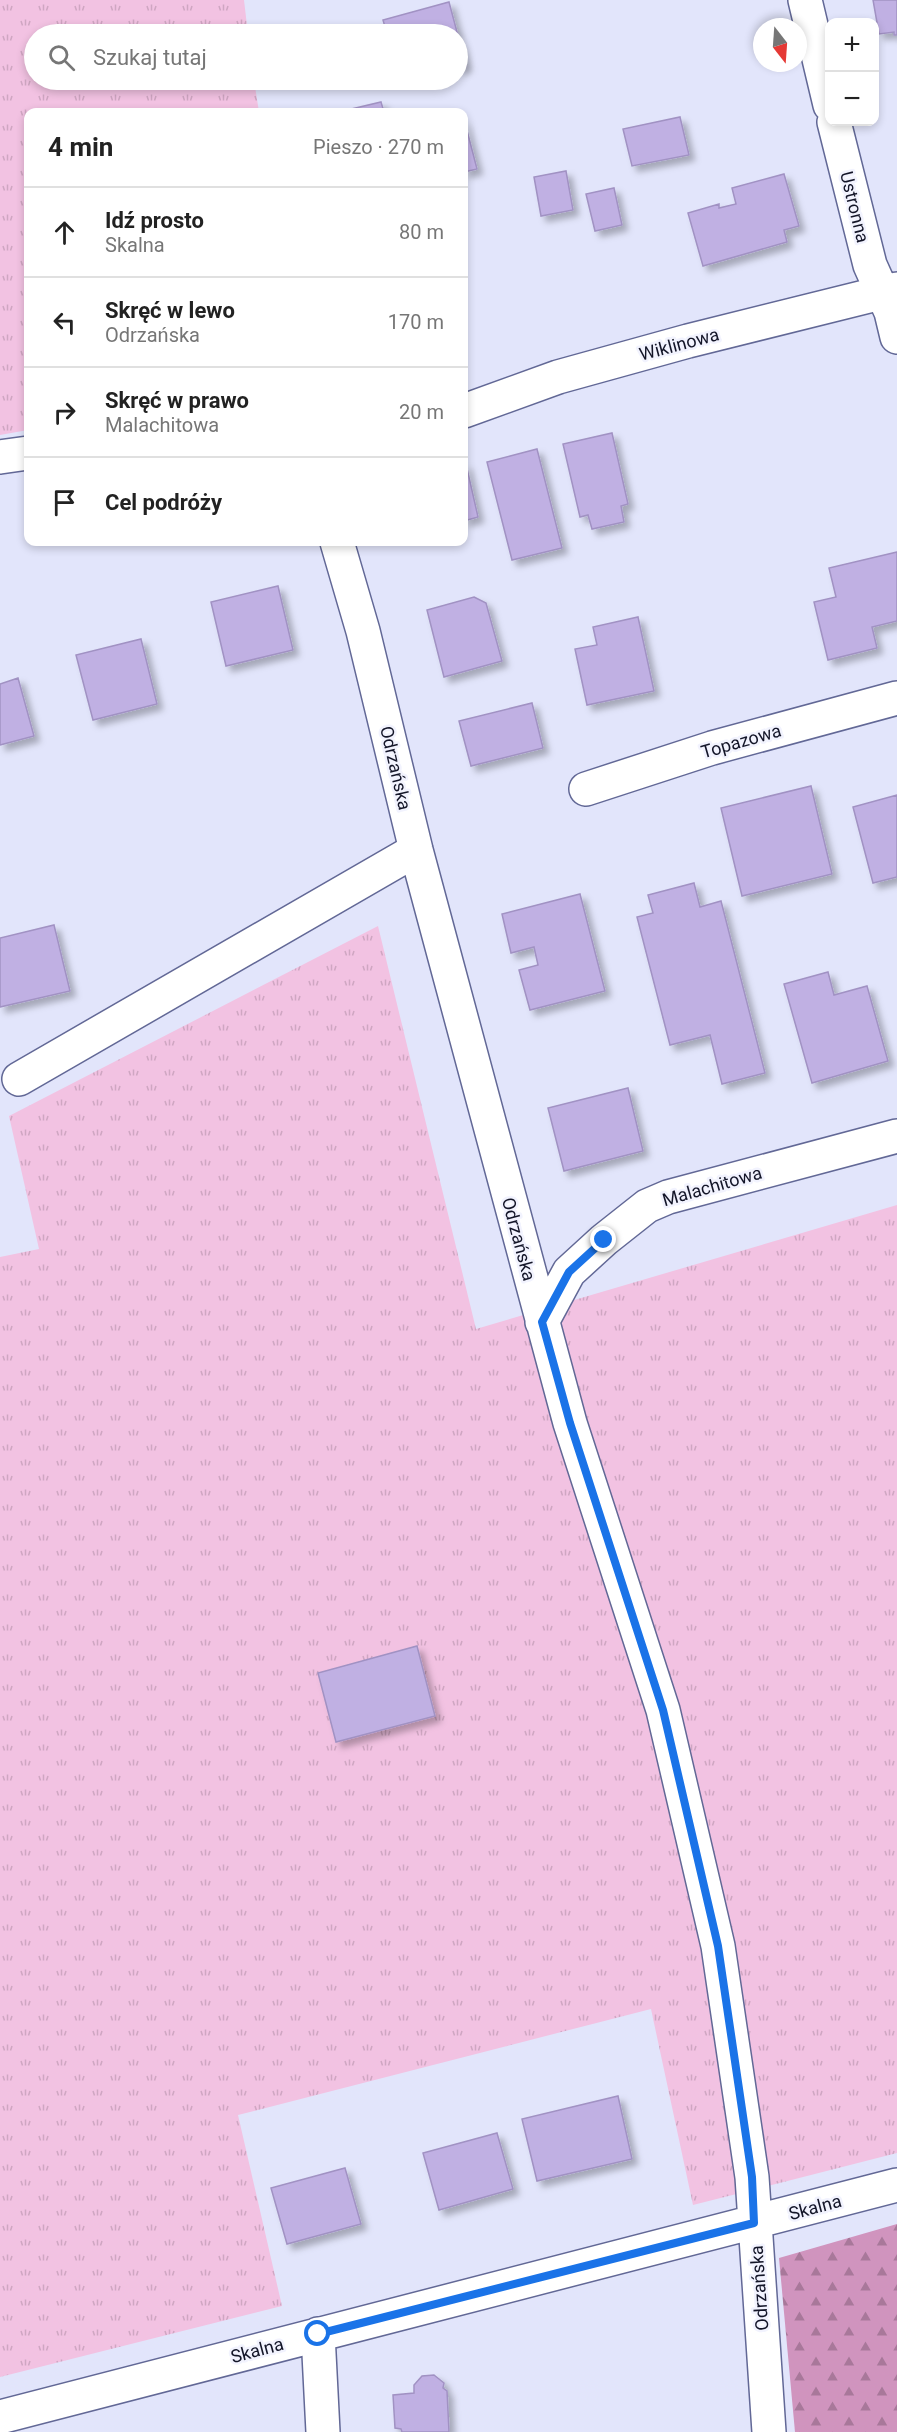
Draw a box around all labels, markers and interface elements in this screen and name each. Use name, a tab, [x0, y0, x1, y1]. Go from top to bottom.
north arrow	[753, 18, 807, 72]
map controls	[825, 18, 879, 126]
button: +	[825, 18, 879, 72]
search box	[24, 24, 468, 90]
icon: search	[45, 41, 78, 74]
text: Szukaj tutaj	[93, 45, 207, 70]
button: −	[825, 72, 879, 126]
text: 4 min	[48, 132, 113, 162]
text: Pieszo · 270 m	[313, 135, 444, 159]
street label: Ustronna	[836, 169, 874, 245]
text: Idź prosto	[105, 208, 204, 233]
icon: ahead	[48, 216, 81, 249]
text: 80 m	[399, 220, 444, 244]
text: Skalna	[105, 233, 165, 257]
text: Skręć w lewo	[105, 298, 235, 323]
icon: left	[48, 306, 81, 339]
text: 170 m	[388, 310, 444, 334]
text: Odrzańska	[105, 323, 200, 347]
street label: Wiklinowa	[637, 323, 721, 365]
text: Skręć w prawo	[105, 388, 249, 413]
icon: right	[48, 396, 81, 429]
text: 20 m	[399, 400, 444, 424]
text: Malachitowa	[105, 413, 219, 437]
icon: arrive	[48, 486, 81, 519]
text: Cel podróży	[105, 490, 222, 515]
street label: Topazowa	[698, 720, 784, 762]
street label: Odrzańska	[376, 724, 416, 812]
street label: Malachitowa	[660, 1162, 764, 1210]
street label: Odrzańska	[498, 1195, 540, 1283]
route end	[590, 1226, 616, 1252]
street label: Skalna	[786, 2190, 844, 2224]
street label: Odrzańska	[746, 2245, 772, 2331]
route start	[304, 2320, 330, 2346]
street label: Skalna	[228, 2333, 286, 2367]

